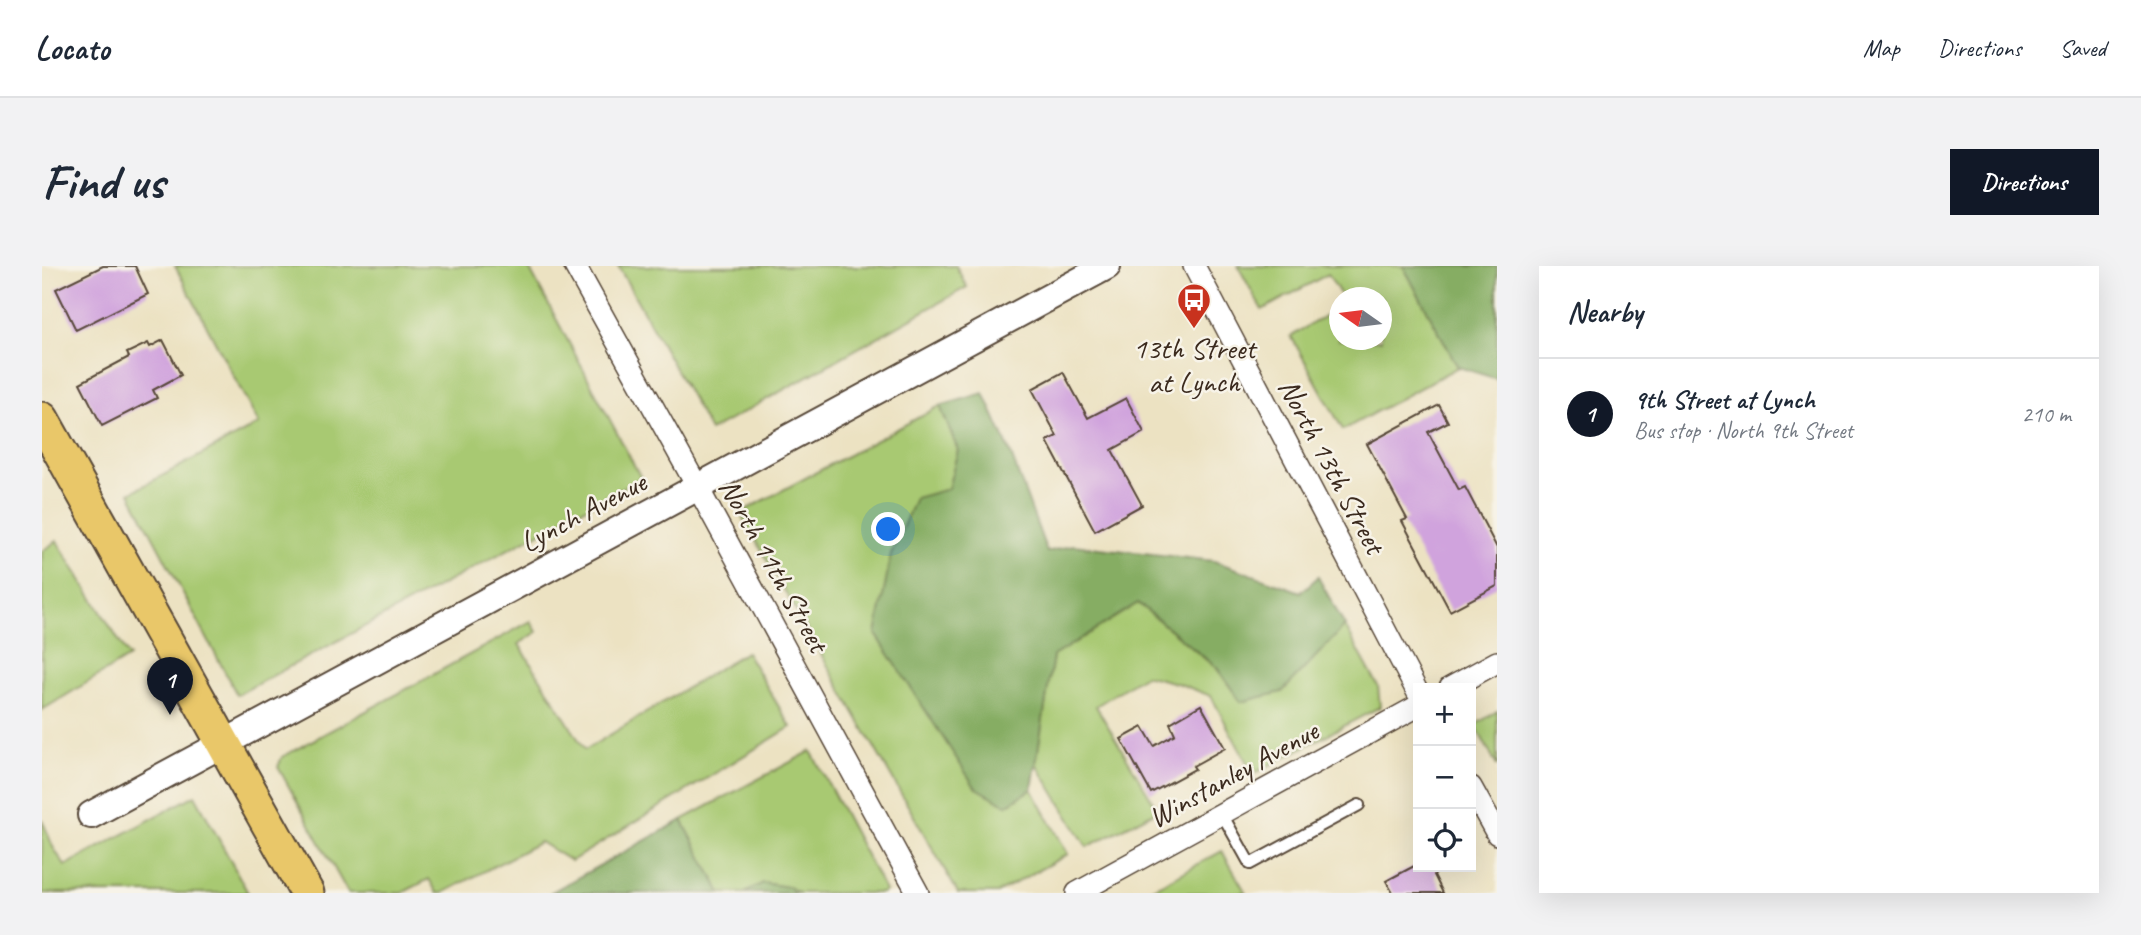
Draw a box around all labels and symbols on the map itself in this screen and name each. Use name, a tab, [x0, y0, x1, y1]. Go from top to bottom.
bus stop icon: 13th Street at Lynch	[1175, 281, 1213, 330]
north arrow	[1329, 287, 1392, 350]
place label: 13th Street at Lynch	[1133, 329, 1258, 401]
street label: North 13th Street	[1270, 372, 1395, 563]
street label: Lynch Avenue	[513, 462, 655, 561]
street label: North 11th Street	[711, 472, 839, 661]
your location	[871, 512, 905, 546]
pin: 1	[147, 657, 193, 715]
street label: Winstanley Avenue	[1141, 711, 1327, 836]

